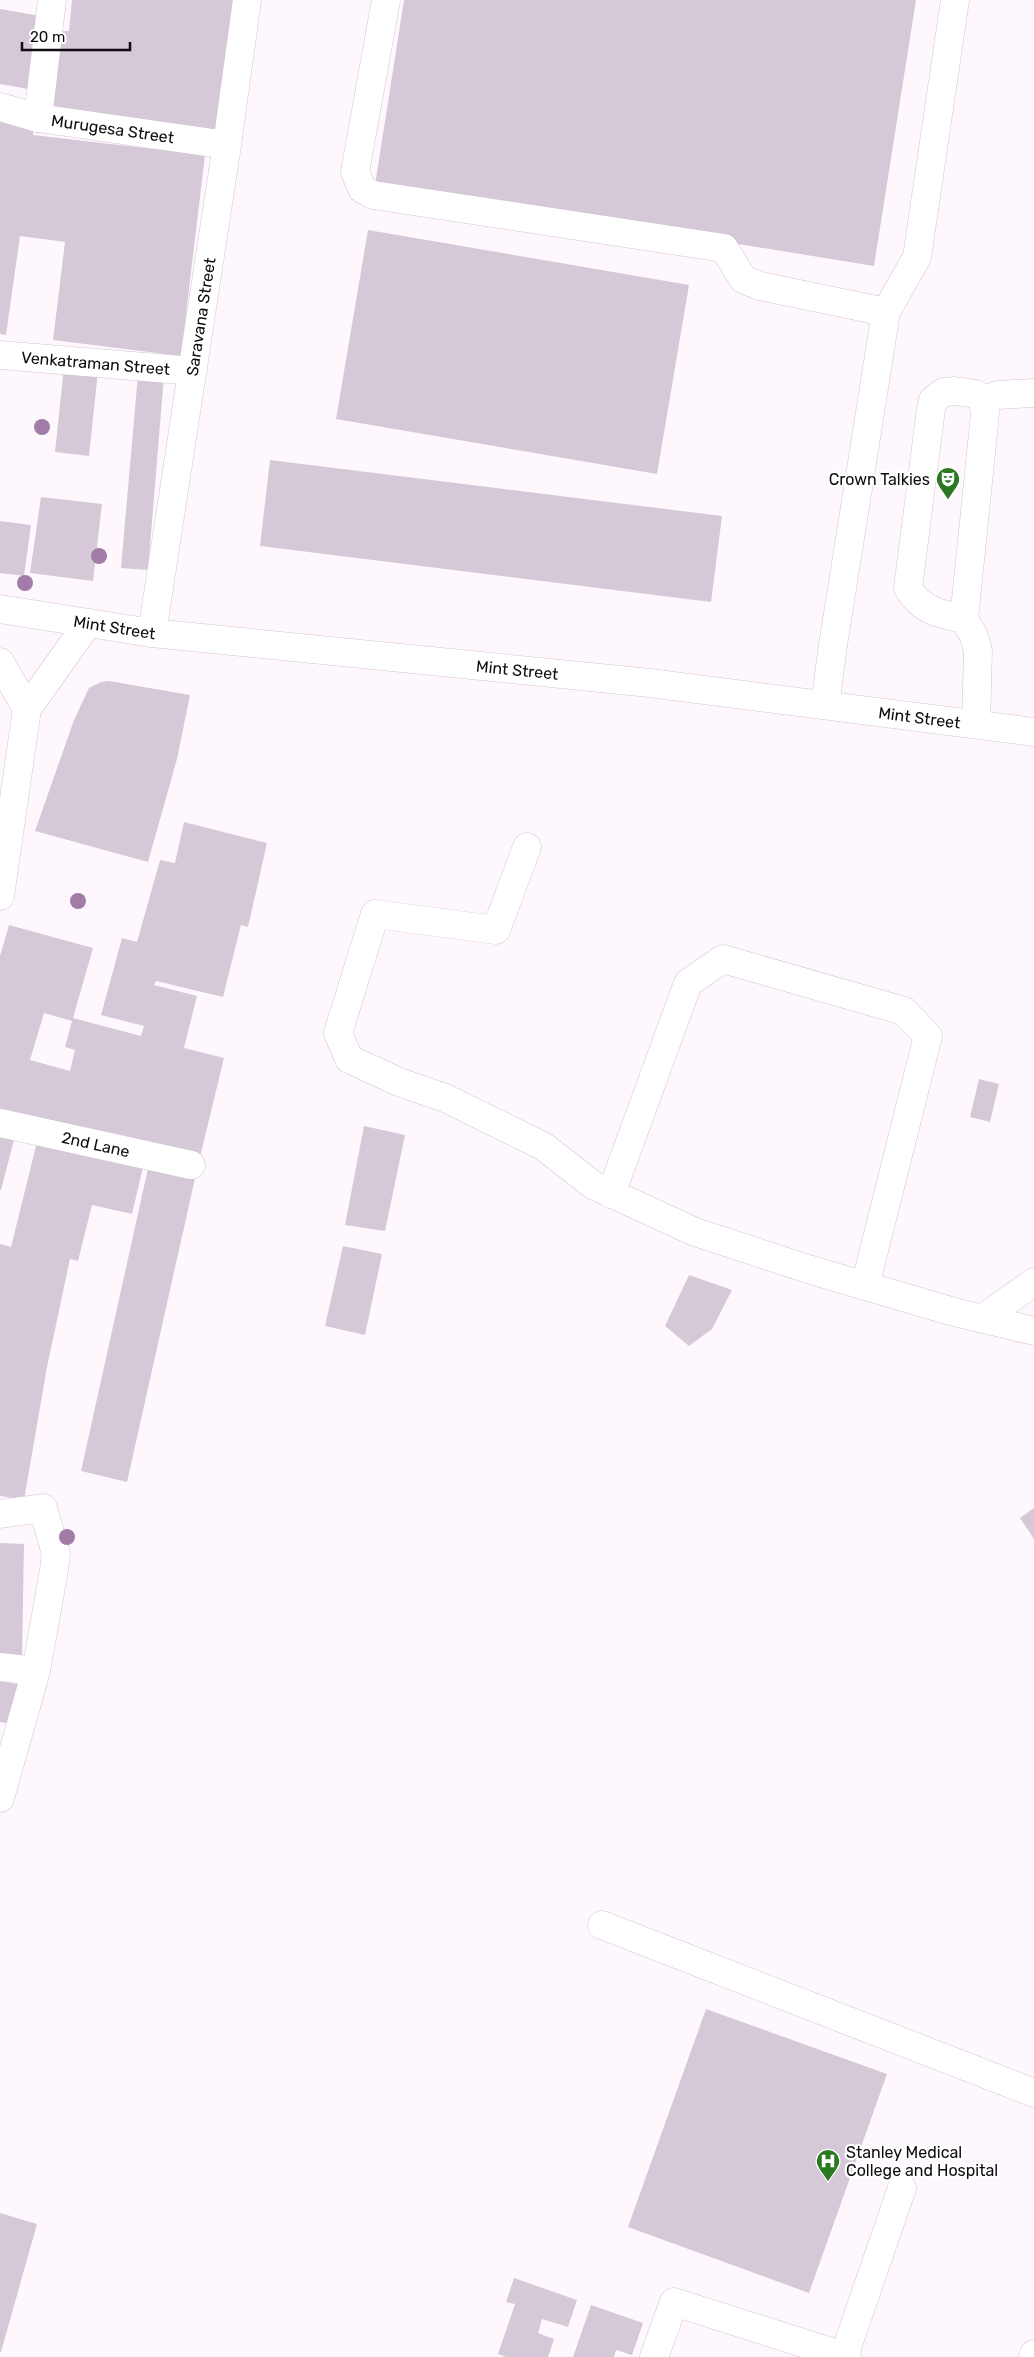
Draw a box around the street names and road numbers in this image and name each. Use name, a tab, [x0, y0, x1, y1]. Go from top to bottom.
street label: Murugesa Street	[50, 111, 175, 147]
street label: Saravana Street	[183, 256, 220, 377]
street label: Venkatraman Street	[20, 348, 171, 379]
street label: Mint Street	[72, 612, 156, 643]
street label: Mint Street	[475, 657, 559, 684]
street label: Mint Street	[877, 703, 962, 733]
street label: 2nd Lane	[60, 1128, 131, 1161]

